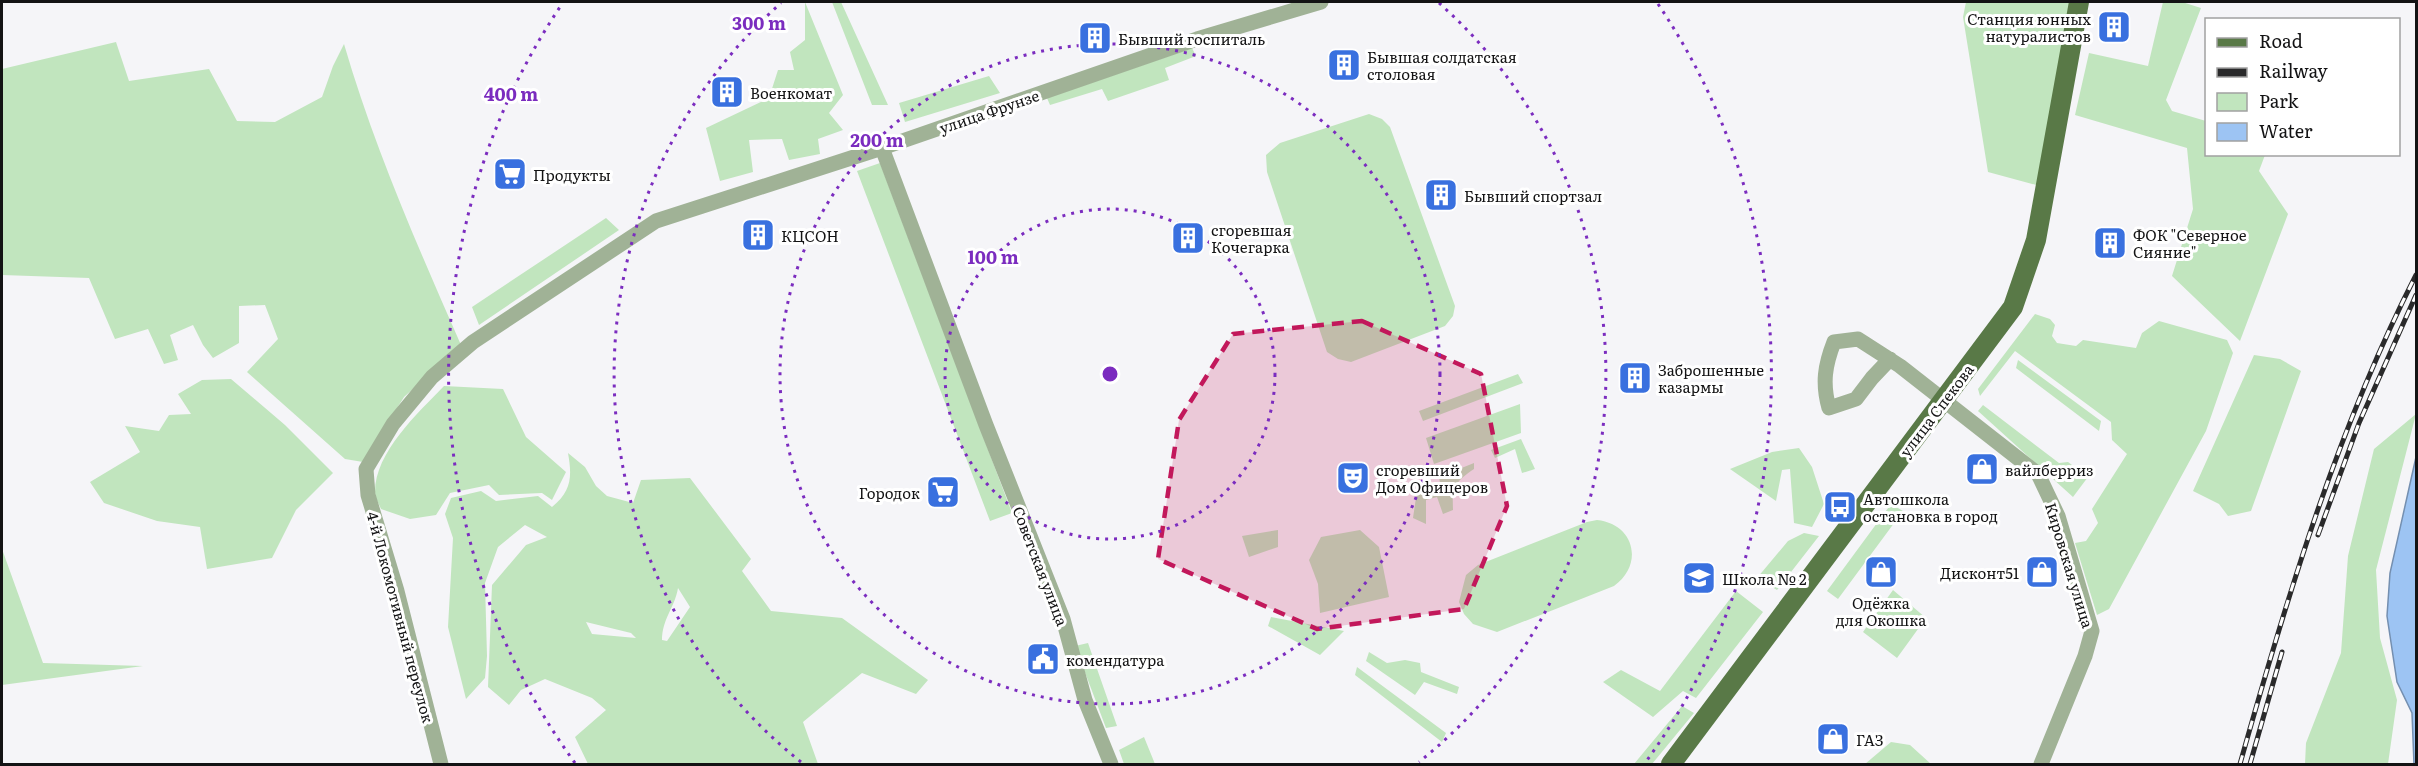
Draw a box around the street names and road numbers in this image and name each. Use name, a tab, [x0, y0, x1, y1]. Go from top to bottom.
street label: улица Фрунзе	[936, 83, 1042, 139]
street label: улица Спекова	[1893, 358, 1979, 461]
street label: Кировская улица	[2040, 499, 2100, 632]
street label: Советская улица	[1008, 503, 1075, 630]
street label: 4-й Локомотивный переулок	[362, 509, 440, 725]

